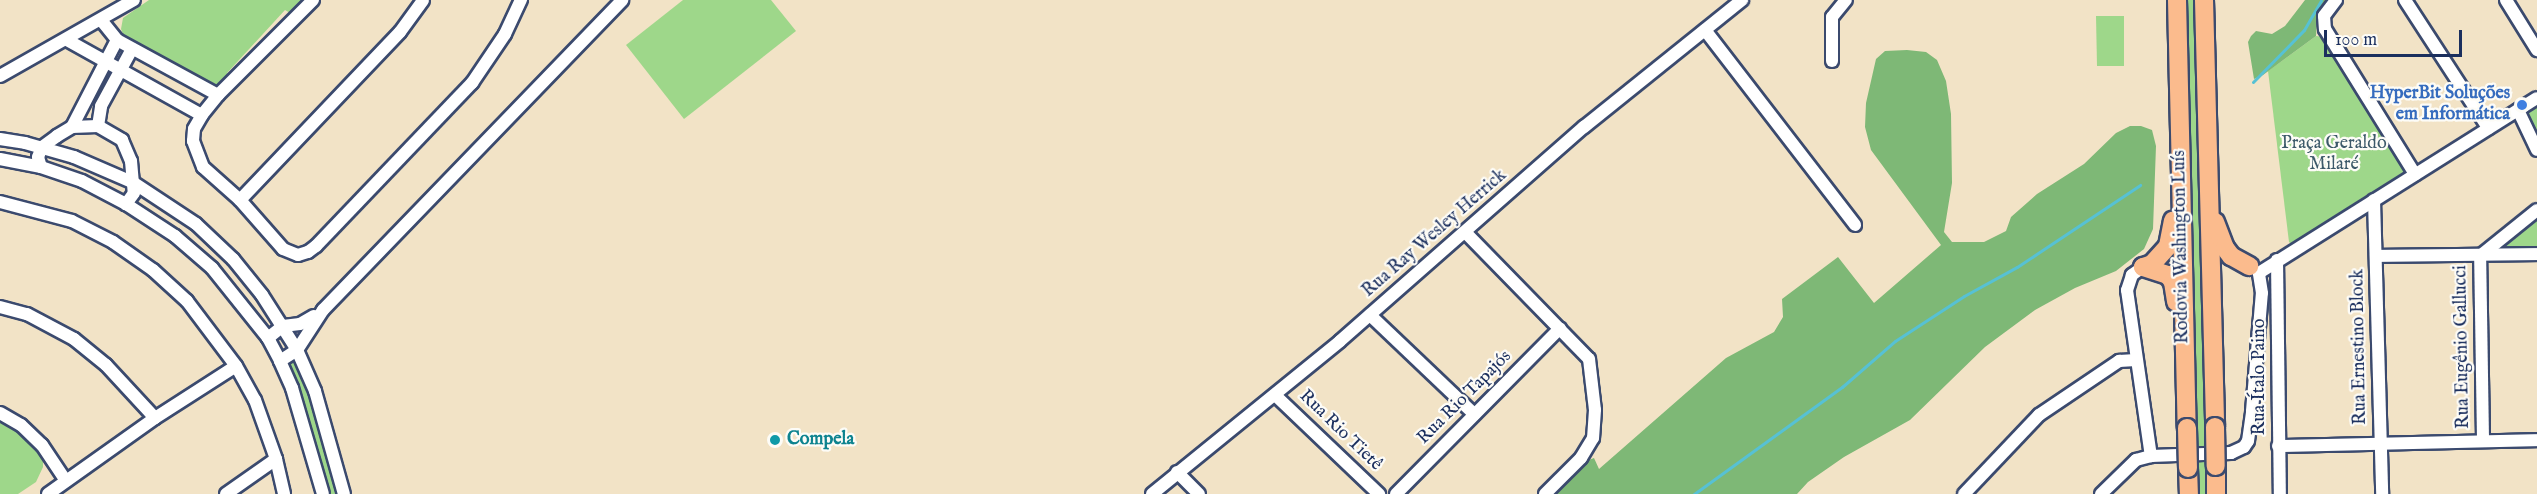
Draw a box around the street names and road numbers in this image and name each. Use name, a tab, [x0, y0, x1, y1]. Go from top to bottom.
street label: Rodovia Washington Luís	[2170, 150, 2194, 344]
street label: Rua Ray Wesley Herrick	[1358, 165, 1512, 303]
street label: Rua Eugênio Gallucci	[2451, 265, 2475, 429]
street label: Rua Ernestino Block	[2348, 269, 2372, 425]
street label: Rua Ítalo Paino	[2249, 319, 2271, 435]
street label: Rua Rio Tapajós	[1414, 347, 1516, 449]
street label: Rua Rio Tietê	[1294, 386, 1386, 476]

